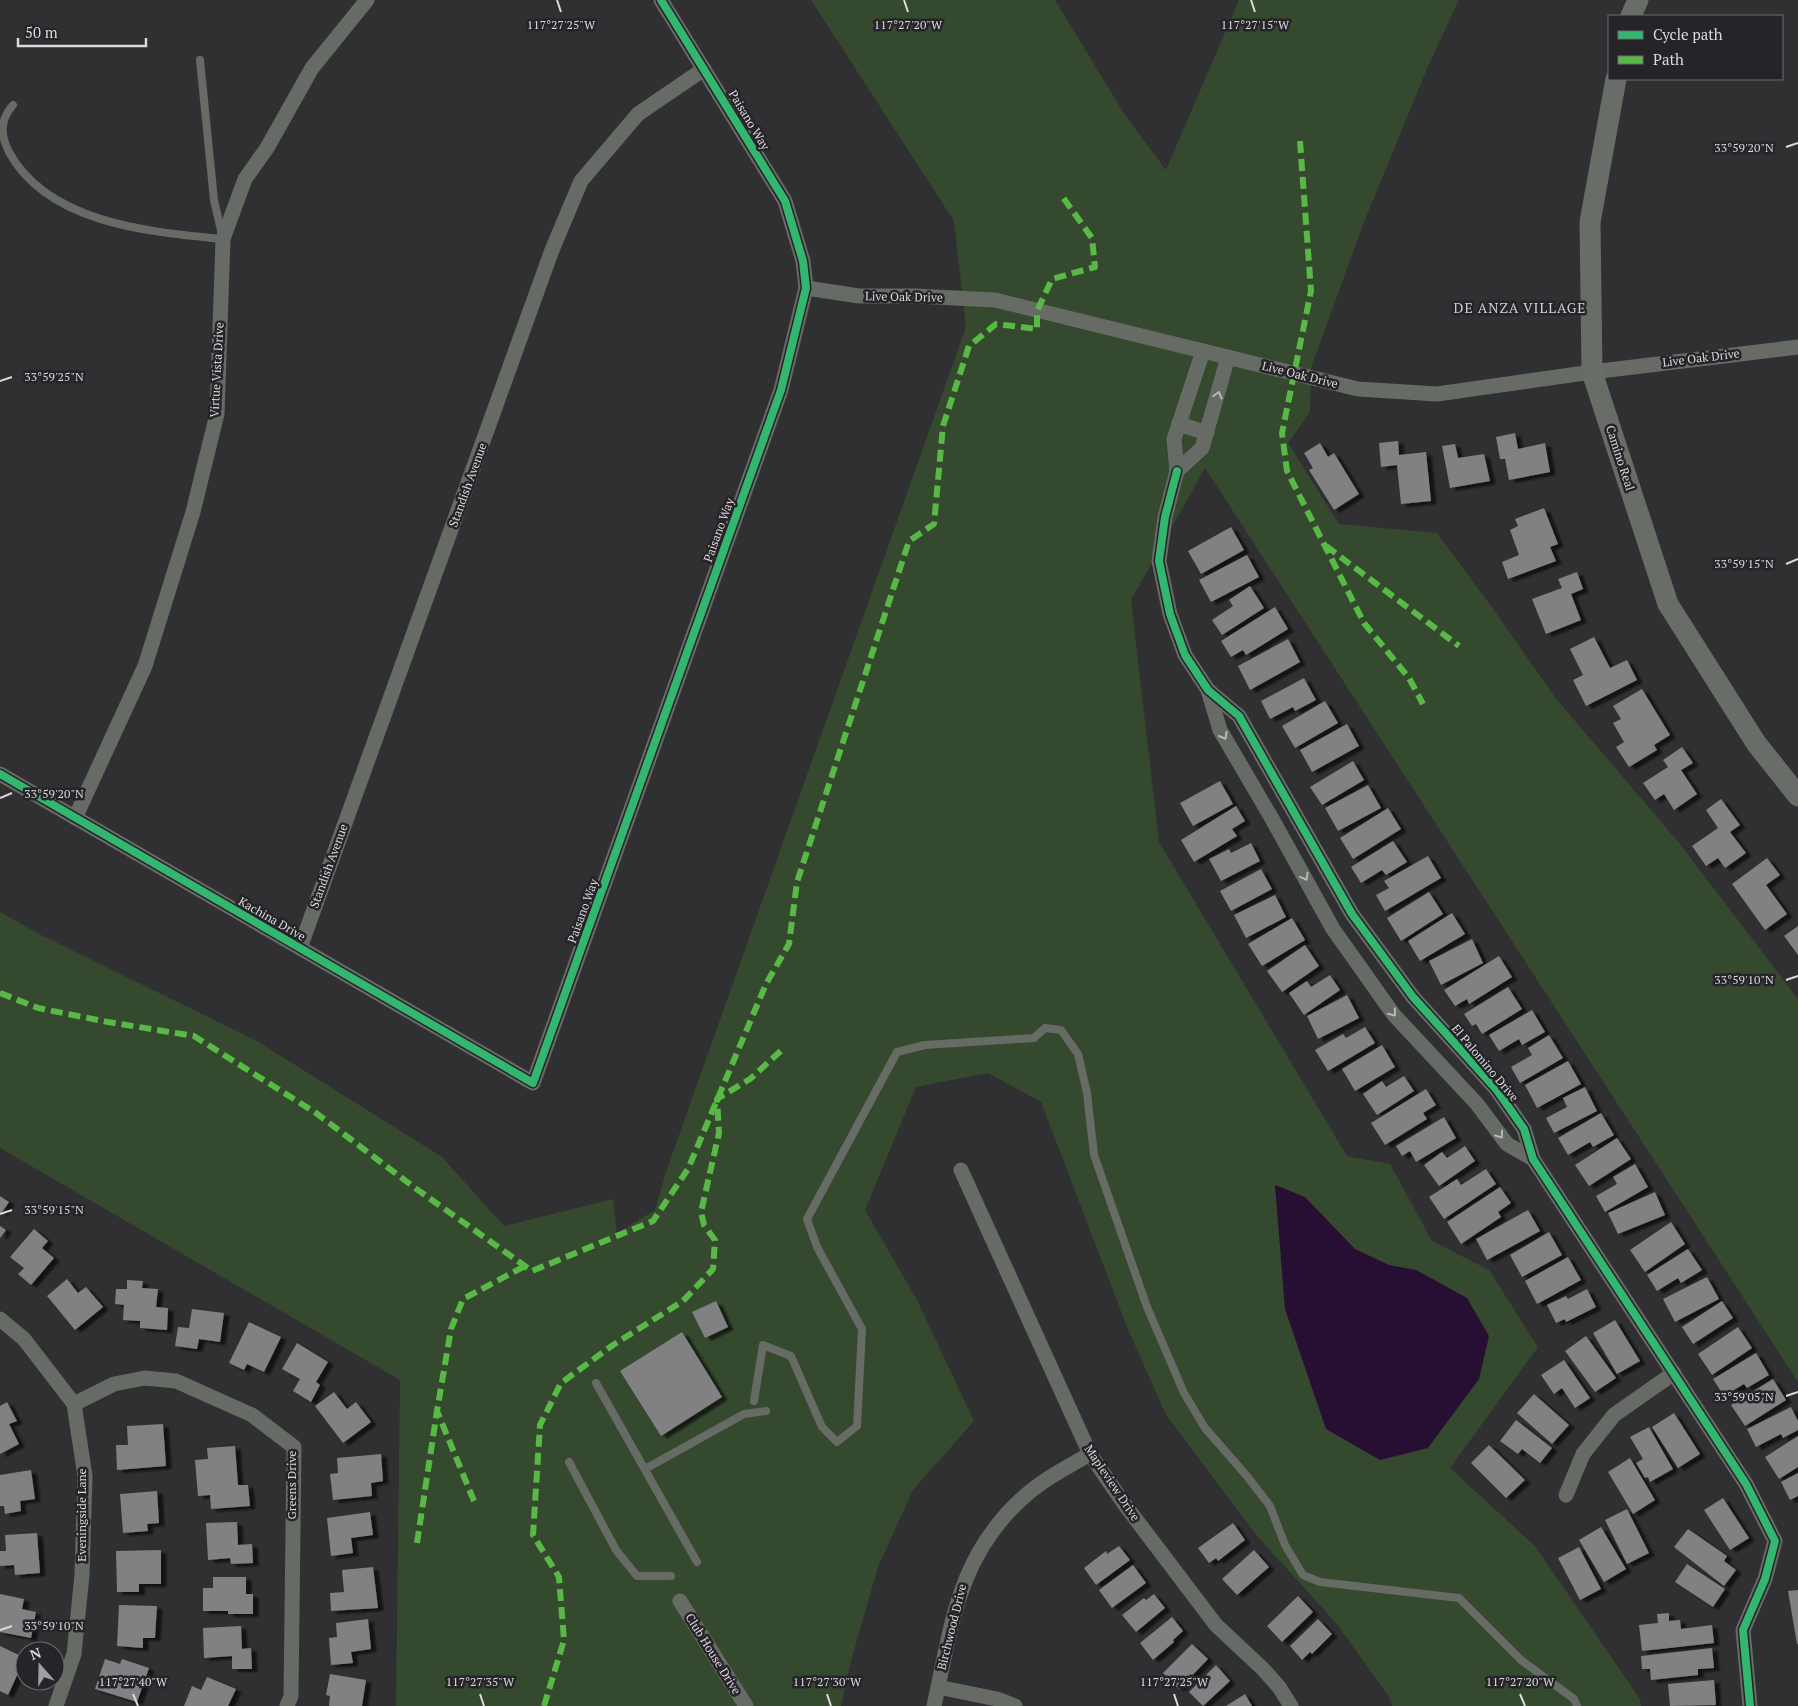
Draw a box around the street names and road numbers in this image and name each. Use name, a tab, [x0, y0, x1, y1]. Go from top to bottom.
street label: Paisano Way	[726, 87, 774, 153]
street label: Live Oak Drive	[865, 288, 943, 305]
street label: Virtue Vista Drive	[207, 322, 226, 418]
street label: Live Oak Drive	[1661, 345, 1740, 370]
street label: Live Oak Drive	[1261, 358, 1340, 391]
street label: Camino Real	[1603, 423, 1638, 493]
street label: Standish Avenue	[445, 441, 490, 529]
street label: Paisano Way	[700, 495, 737, 564]
street label: Standish Avenue	[306, 822, 351, 910]
street label: Paisano Way	[564, 876, 601, 945]
street label: Kachina Drive	[236, 893, 308, 944]
street label: El Palomino Drive	[1449, 1021, 1522, 1104]
street label: Mapleview Drive	[1081, 1442, 1143, 1524]
street label: Greens Drive	[284, 1451, 299, 1519]
street label: Eveningside Lane	[74, 1468, 89, 1562]
street label: Birchwood Drive	[934, 1582, 969, 1672]
street label: Club House Drive	[682, 1610, 744, 1697]

